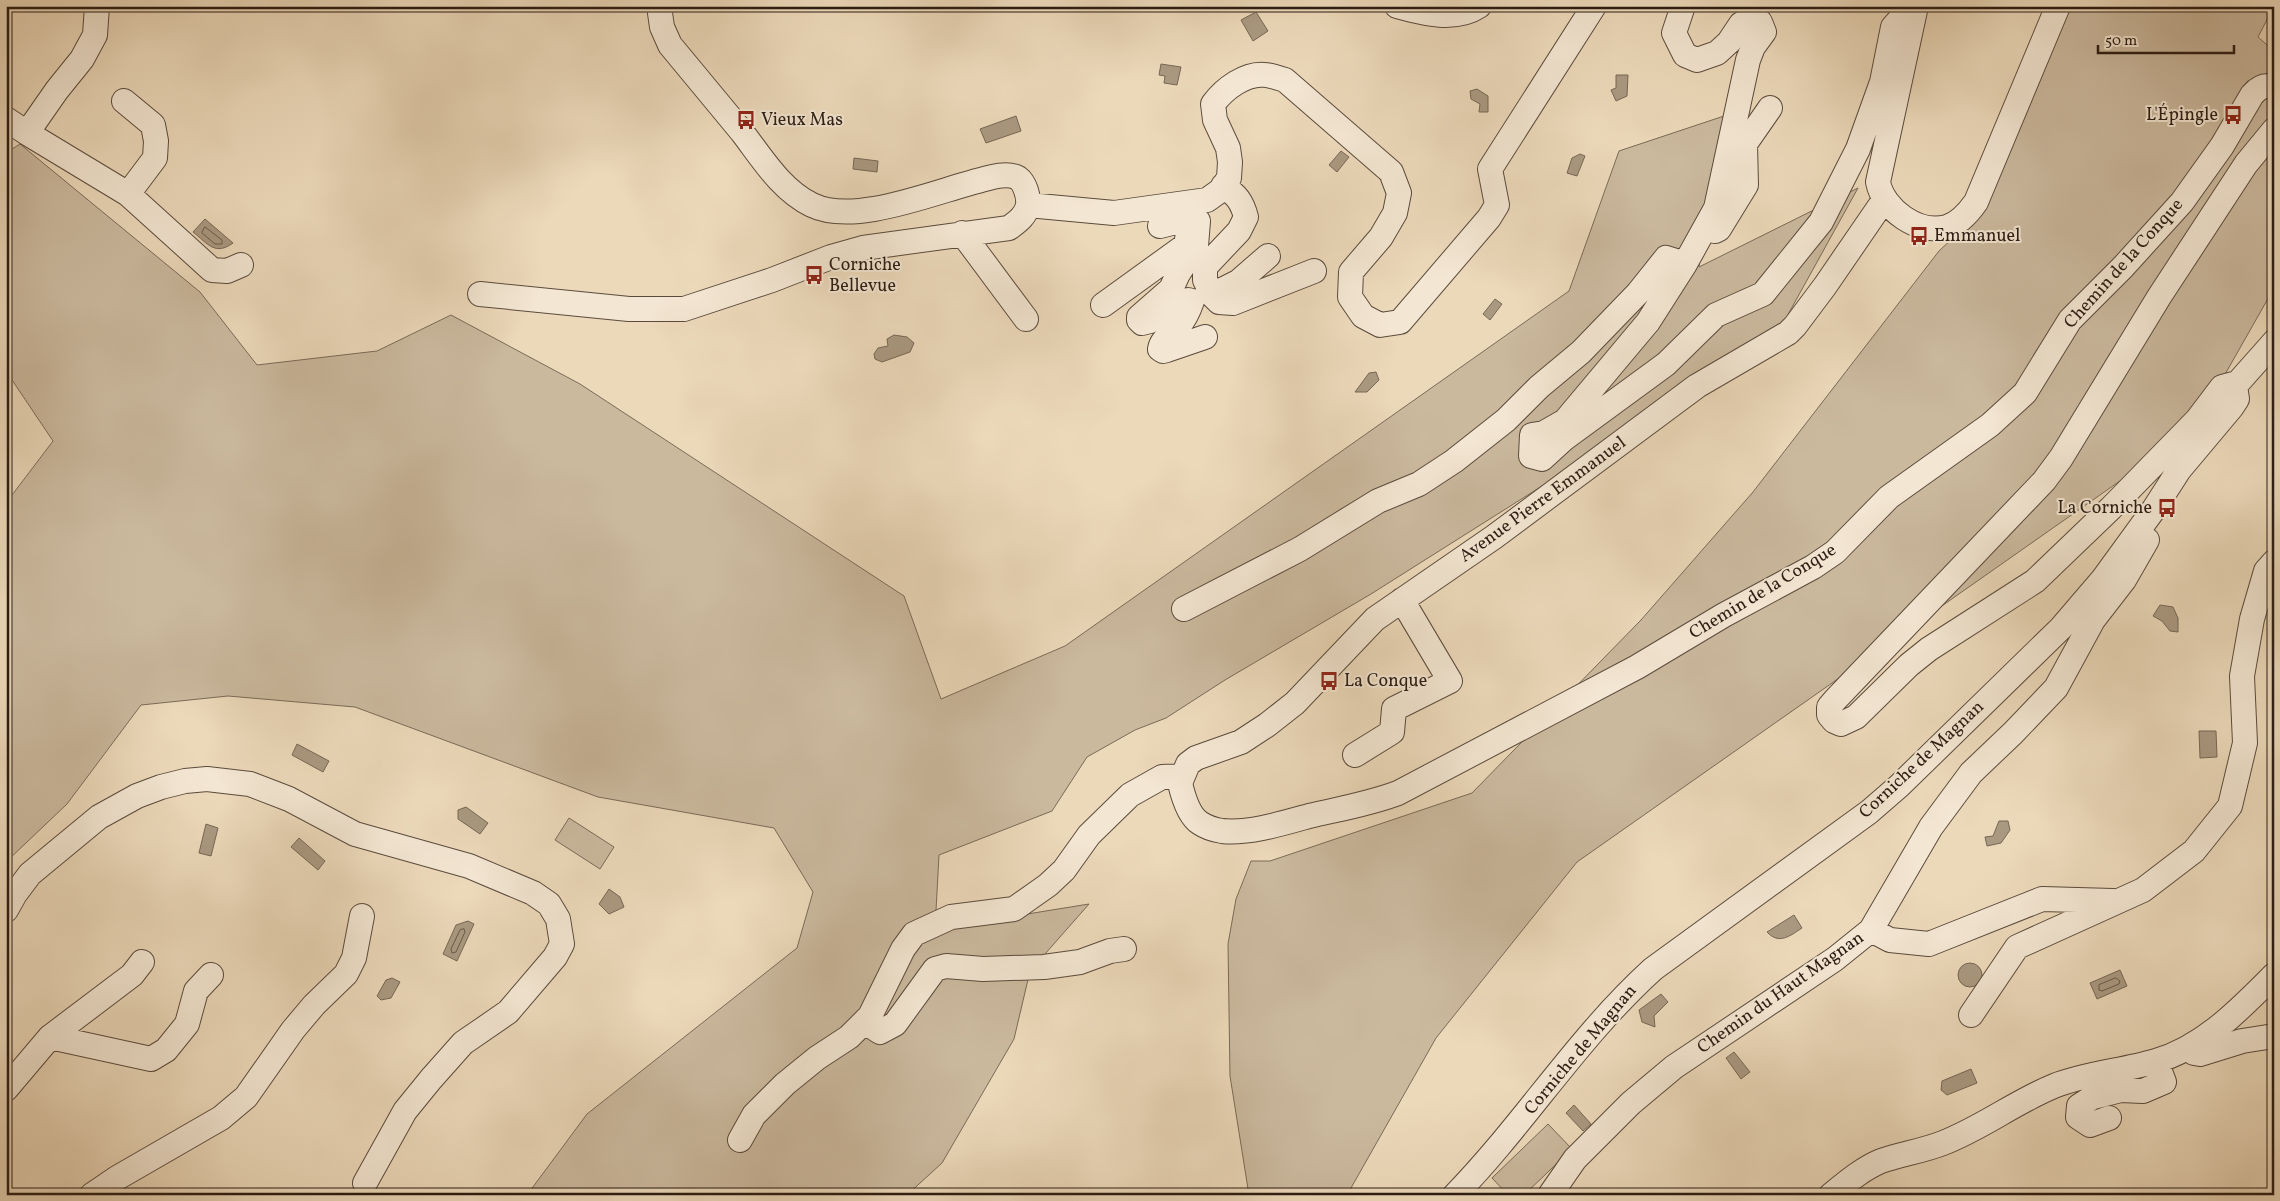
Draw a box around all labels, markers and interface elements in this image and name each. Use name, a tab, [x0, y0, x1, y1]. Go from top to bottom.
scale bar	[2098, 22, 2234, 54]
text: 50 m	[2105, 31, 2137, 52]
place label: L'Épingle	[2146, 103, 2218, 128]
bus stop icon: L'Épingle	[2222, 104, 2244, 126]
place label: Vieux Mas	[761, 108, 843, 133]
bus stop icon: Vieux Mas	[735, 109, 757, 131]
street label: Chemin de la Conque	[2059, 193, 2189, 335]
place label: Emmanuel	[1934, 224, 2020, 249]
bus stop icon: Emmanuel	[1908, 225, 1930, 247]
place label: Corniche Bellevue	[829, 253, 901, 299]
bus stop icon: Corniche Bellevue	[803, 264, 825, 286]
street label: Avenue Pierre Emmanuel	[1455, 431, 1631, 569]
place label: La Corniche	[2057, 496, 2152, 521]
bus stop icon: La Corniche	[2156, 497, 2178, 519]
street label: Chemin de la Conque	[1685, 538, 1841, 646]
place label: La Conque	[1344, 669, 1427, 694]
bus stop icon: La Conque	[1318, 670, 1340, 692]
street label: Corniche de Magnan	[1854, 695, 1990, 825]
street label: Chemin du Haut Magnan	[1692, 926, 1870, 1060]
street label: Corniche de Magnan	[1519, 979, 1643, 1121]

